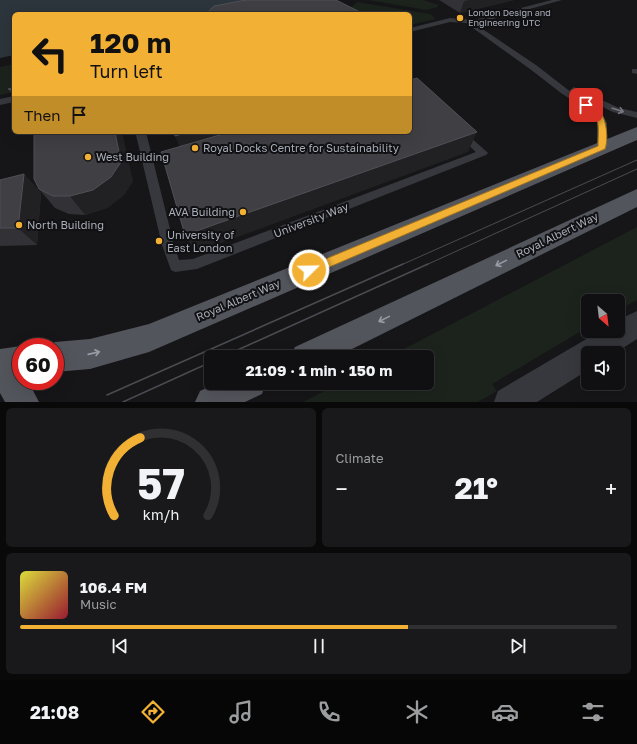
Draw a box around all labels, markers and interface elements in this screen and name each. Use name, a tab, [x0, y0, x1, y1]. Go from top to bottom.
place label: London Design and Engineering UTC	[468, 7, 551, 28]
marker: London Design and Engineering UTC	[455, 13, 465, 23]
text: 120 m	[90, 26, 171, 59]
icon: left	[24, 28, 76, 80]
text: Turn left	[90, 60, 163, 82]
pin	[569, 88, 603, 122]
icon: arrive	[575, 94, 597, 116]
icon: arrive	[68, 104, 90, 126]
text: Then	[24, 106, 60, 124]
one-way arrow	[611, 107, 624, 114]
place label: Royal Docks Centre for Sustainability	[203, 141, 399, 154]
marker: Royal Docks Centre for Sustainability	[190, 143, 200, 153]
place label: West Building	[96, 150, 169, 163]
marker: West Building	[83, 152, 93, 162]
street label: University Way	[272, 199, 350, 240]
place label: AVA Building	[168, 205, 235, 218]
marker: AVA Building	[238, 207, 248, 217]
street label: Royal Albert Way	[514, 209, 600, 260]
place label: North Building	[27, 218, 104, 231]
marker: North Building	[14, 220, 24, 230]
place label: University of East London	[167, 228, 234, 254]
marker: University of East London	[154, 236, 164, 246]
position arrow	[288, 249, 330, 291]
one-way arrow	[495, 259, 507, 267]
street label: Royal Albert Way	[194, 276, 282, 323]
north arrow	[581, 294, 625, 338]
map controls	[581, 294, 625, 390]
one-way arrow	[378, 316, 390, 323]
speed limit sign: 60	[12, 338, 64, 390]
button: sound	[581, 346, 625, 390]
one-way arrow	[87, 348, 100, 356]
text: 21:09 · 1 min · 150 m	[246, 361, 392, 379]
text: Climate	[336, 450, 383, 466]
text: 57	[137, 457, 185, 507]
text: 21°	[455, 470, 498, 506]
text: −	[336, 475, 348, 502]
text: +	[605, 475, 617, 502]
text: km/h	[143, 505, 179, 522]
text: 106.4 FM	[80, 578, 147, 596]
text: Music	[80, 596, 117, 612]
icon: previous	[109, 635, 131, 657]
icon: pause	[308, 635, 330, 657]
icon: next	[507, 635, 529, 657]
icon: directions	[139, 698, 167, 726]
icon: music	[227, 698, 255, 726]
icon: phone	[315, 698, 343, 726]
icon: climate	[403, 698, 431, 726]
icon: car	[491, 698, 519, 726]
icon: filters	[579, 698, 607, 726]
text: 21:08	[30, 701, 79, 723]

